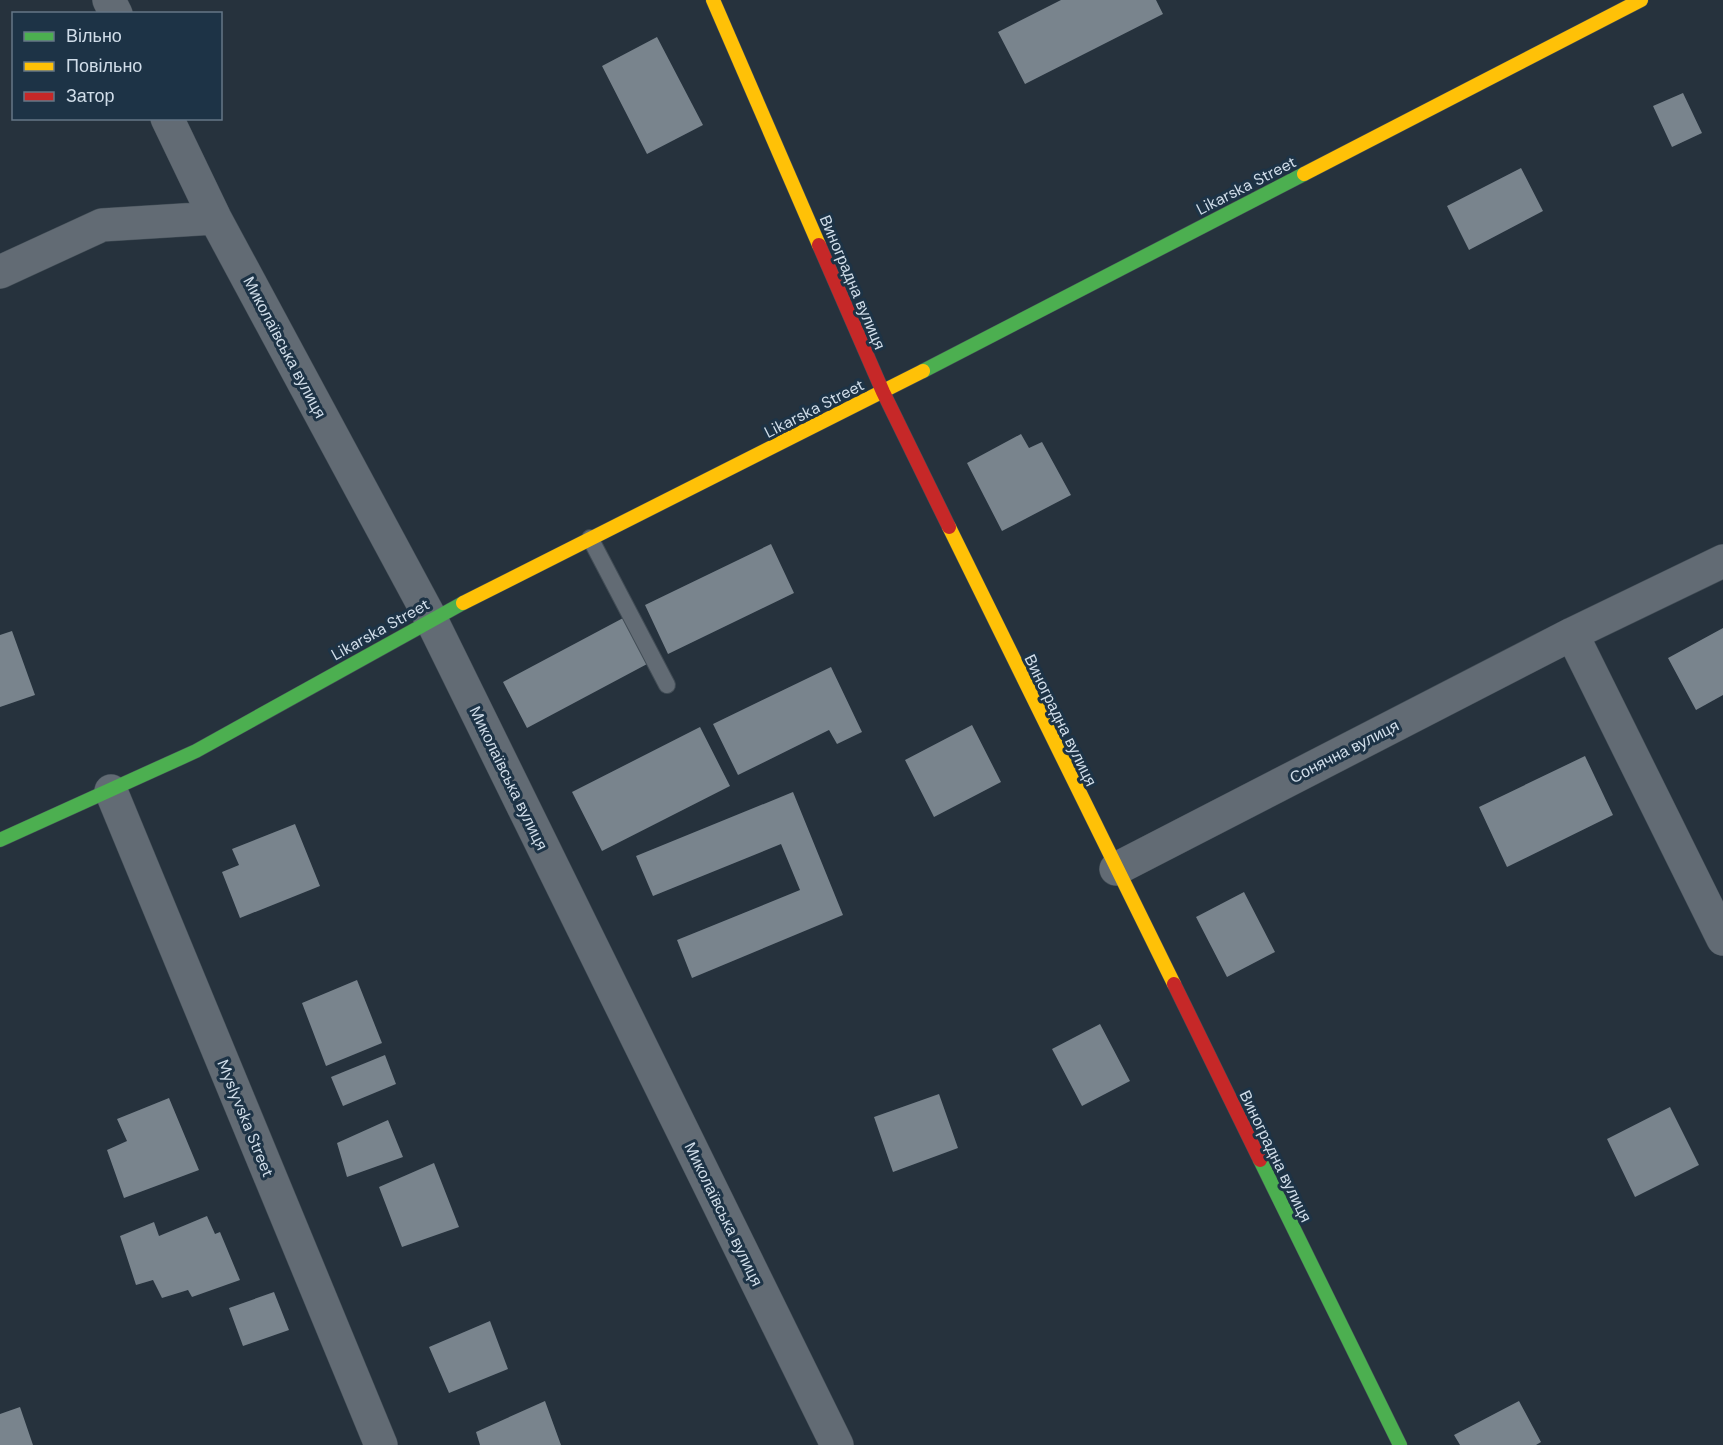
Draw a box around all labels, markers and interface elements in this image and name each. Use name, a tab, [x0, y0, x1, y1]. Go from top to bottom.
legend	[12, 12, 222, 120]
text: Вільно	[66, 24, 122, 48]
text: Повільно	[66, 54, 142, 78]
text: Затор	[66, 84, 115, 108]
street label: Likarska Street	[1193, 151, 1300, 220]
street label: Виноградна вулиця	[815, 212, 890, 353]
street label: Миколаївська вулиця	[238, 273, 331, 422]
street label: Likarska Street	[761, 374, 868, 443]
street label: Likarska Street	[327, 594, 433, 665]
street label: Виноградна вулиця	[1020, 651, 1102, 790]
street label: Миколаївська вулиця	[465, 703, 553, 854]
street label: Сонячна вулиця	[1286, 715, 1403, 788]
street label: Myslyvska Street	[212, 1056, 279, 1180]
street label: Виноградна вулиця	[1235, 1087, 1317, 1226]
street label: Миколаївська вулиця	[680, 1139, 768, 1290]

